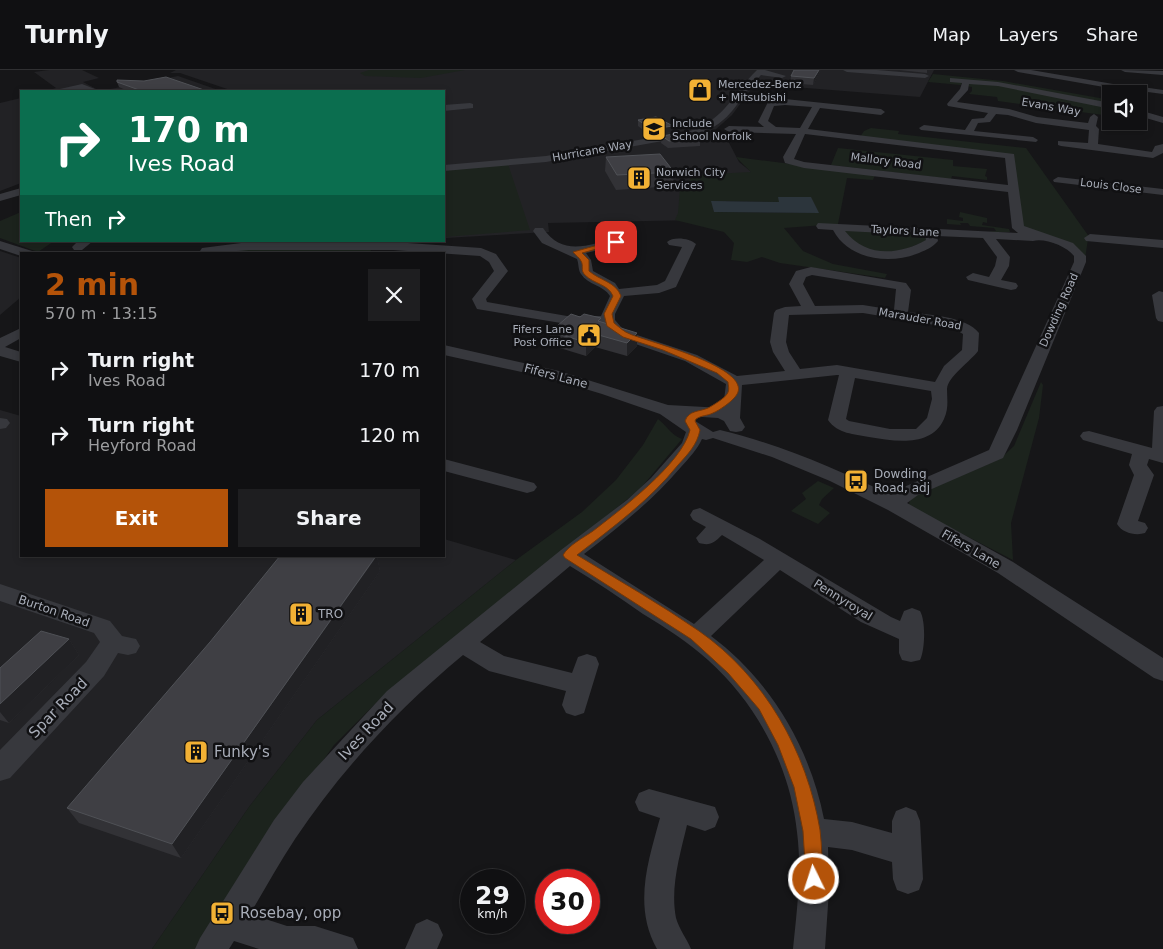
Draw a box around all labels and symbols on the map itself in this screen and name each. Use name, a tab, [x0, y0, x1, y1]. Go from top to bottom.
shop icon: Mercedez-Benz + Mitsubishi	[687, 77, 713, 103]
place label: Mercedez-Benz + Mitsubishi	[718, 78, 802, 104]
street label: Evans Way	[1020, 95, 1082, 119]
school or university icon: Include School Norfolk	[641, 116, 667, 142]
place label: Include School Norfolk	[672, 117, 752, 143]
street label: Hurricane Way	[551, 138, 633, 164]
street label: Mallory Road	[850, 150, 922, 172]
building icon: Norwich City Services	[626, 165, 652, 191]
place label: Norwich City Services	[656, 166, 726, 192]
street label: Louis Close	[1079, 176, 1143, 196]
pin	[595, 221, 637, 263]
street label: Taylors Lane	[870, 223, 940, 239]
street label: Dowding Road	[1037, 271, 1081, 349]
street label: Marauder Road	[878, 305, 962, 333]
public building icon: Fifers Lane Post Office	[576, 322, 602, 348]
place label: Fifers Lane Post Office	[512, 323, 572, 349]
street label: Fifers Lane	[523, 361, 589, 391]
place label: Dowding Road, adj	[874, 467, 930, 495]
bus stop icon: Dowding Road, adj	[843, 468, 869, 494]
street label: Fifers Lane	[939, 527, 1003, 571]
street label: Pennyroyal	[811, 576, 875, 624]
street label: Burton Road	[17, 592, 91, 630]
building icon: TRO	[288, 601, 314, 627]
place label: TRO	[317, 607, 343, 621]
street label: Spar Road	[25, 674, 91, 742]
street label: Ives Road	[335, 698, 397, 764]
building icon: Funky's	[183, 739, 209, 765]
place label: Funky's	[214, 743, 270, 761]
position arrow	[787, 852, 839, 904]
speed limit sign: 30	[535, 869, 600, 934]
bus stop icon: Rosebay, opp	[209, 900, 235, 926]
place label: Rosebay, opp	[240, 904, 341, 922]

